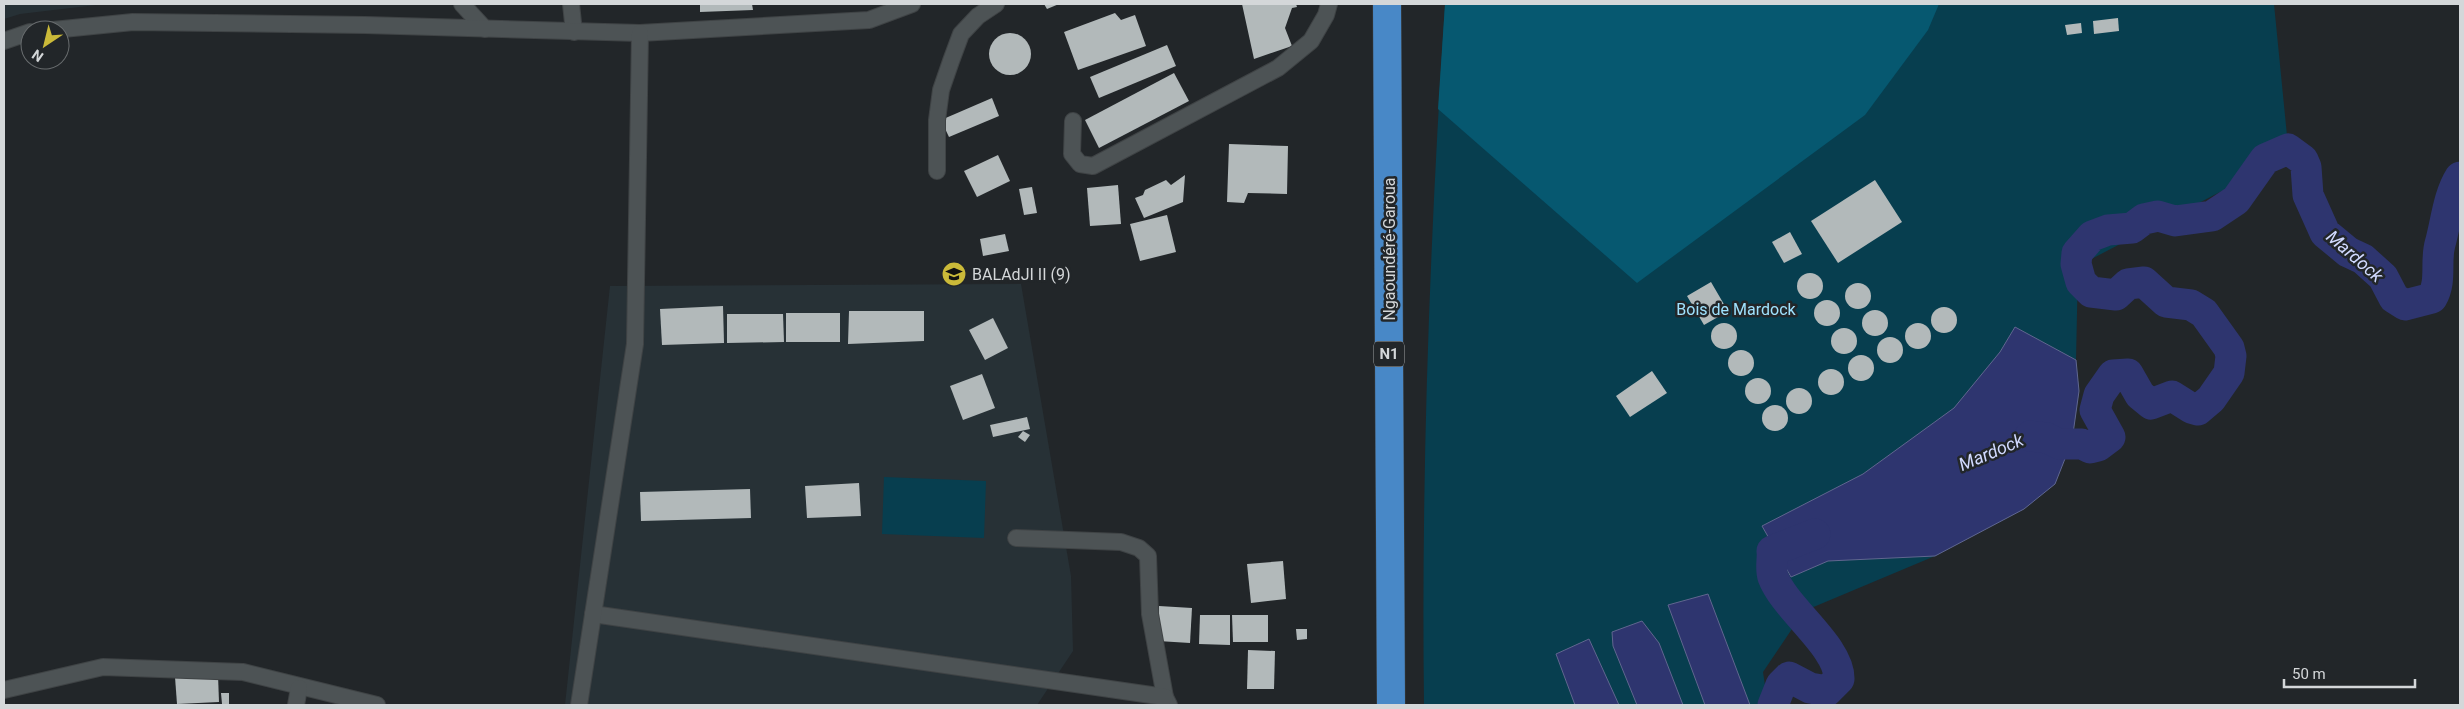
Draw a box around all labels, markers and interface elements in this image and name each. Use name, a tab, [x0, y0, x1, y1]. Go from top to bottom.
north arrow	[20, 20, 70, 70]
text: N	[29, 46, 46, 65]
street label: Ngaoundéré-Garoua	[1380, 177, 1399, 321]
water label: Mardock	[2322, 226, 2389, 287]
school or university icon: BALAdJI II (9)	[941, 261, 967, 287]
place label: BALAdJI II (9)	[972, 265, 1071, 284]
park label: Bois de Mardock	[1676, 300, 1797, 319]
road number: N1	[1374, 342, 1404, 366]
water label: Mardock	[1955, 429, 2028, 475]
scale bar	[2284, 656, 2415, 688]
text: 50 m	[2292, 665, 2326, 683]

